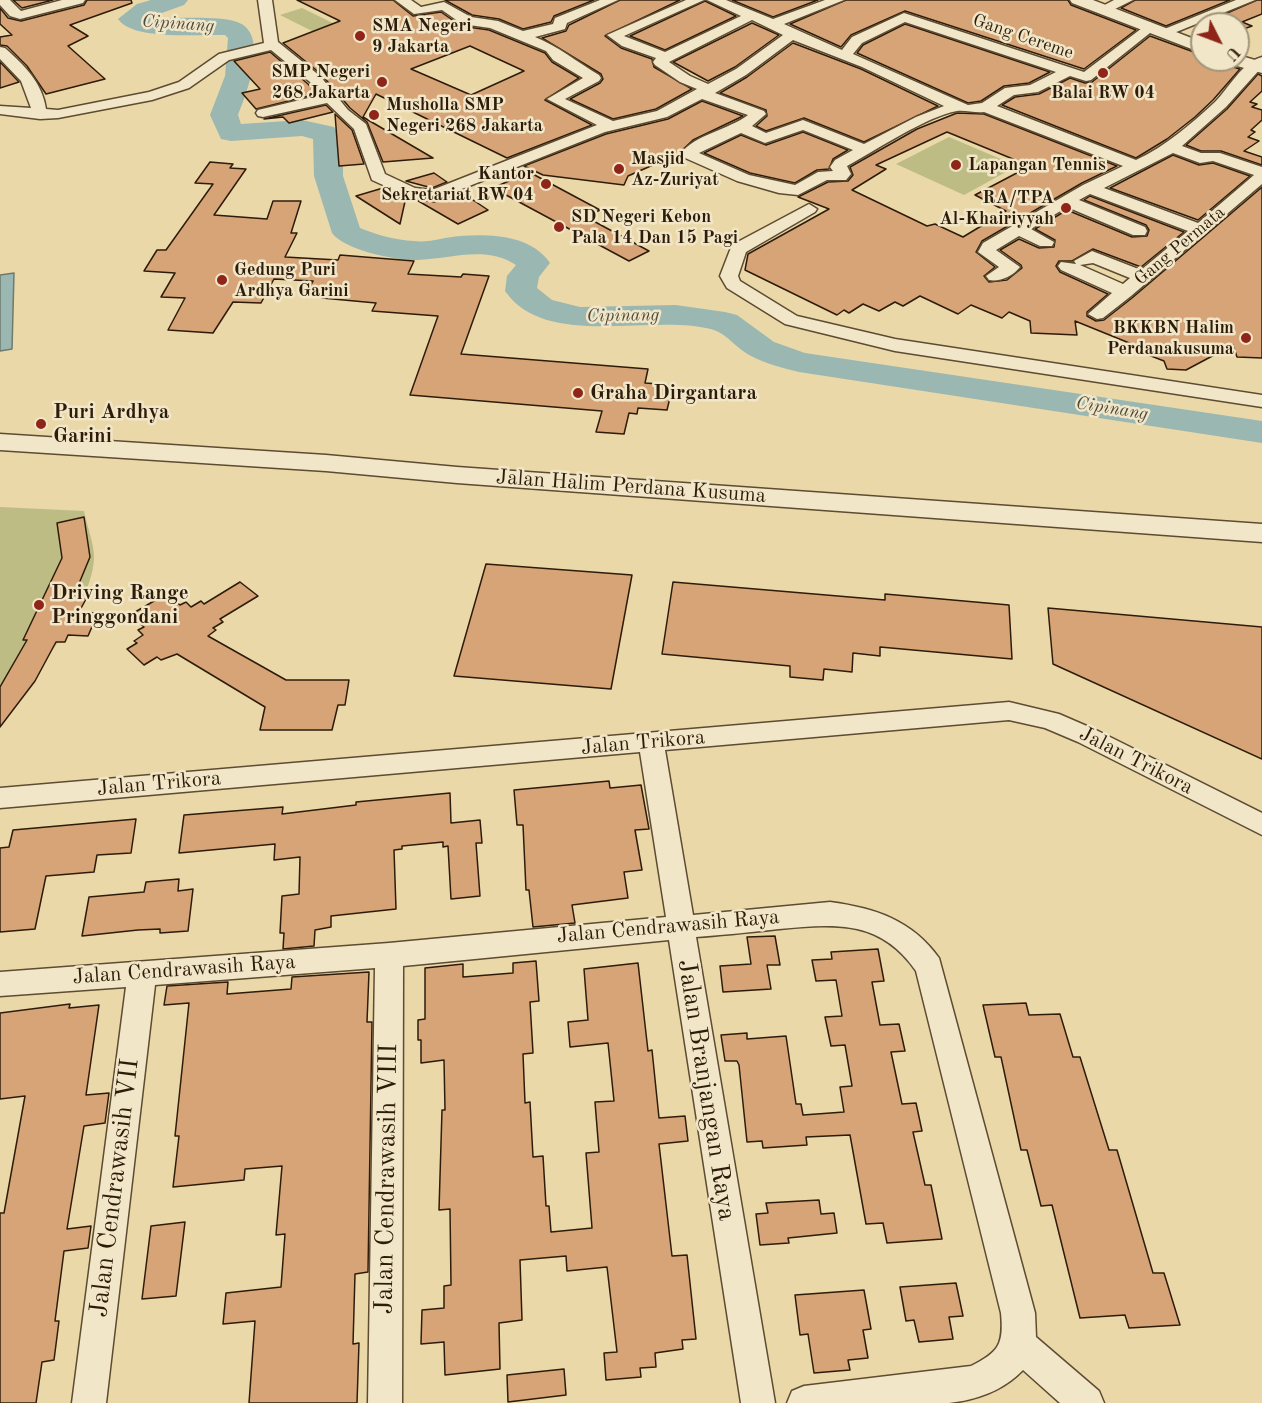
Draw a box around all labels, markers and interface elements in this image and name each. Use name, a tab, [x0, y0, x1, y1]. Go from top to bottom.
street label: Gang Cereme	[970, 10, 1076, 64]
water label: Cipinang	[141, 11, 215, 37]
north arrow	[1190, 12, 1250, 72]
place label: SMA Negeri 9 Jakarta	[372, 15, 472, 57]
marker: SMA Negeri 9 Jakarta	[353, 29, 367, 43]
text: U	[1222, 43, 1242, 63]
place label: SMP Negeri 268 Jakarta	[271, 61, 370, 104]
marker: Balai RW 04	[1096, 66, 1110, 80]
marker: SMP Negeri 268 Jakarta	[375, 75, 389, 89]
place label: Balai RW 04	[1051, 82, 1155, 104]
place label: Musholla SMP Negeri 268 Jakarta	[386, 94, 543, 136]
marker: Musholla SMP Negeri 268 Jakarta	[367, 108, 381, 122]
place label: Masjid Az-Zuriyat	[631, 148, 719, 190]
place label: Lapangan Tennis	[968, 154, 1106, 176]
marker: Lapangan Tennis	[949, 158, 963, 172]
marker: Masjid Az-Zuriyat	[612, 162, 626, 176]
place label: Kantor Sekretariat RW 04	[381, 163, 534, 206]
marker: Kantor Sekretariat RW 04	[539, 177, 553, 191]
place label: RA/TPA Al-Khairiyyah	[939, 187, 1054, 230]
marker: RA/TPA Al-Khairiyyah	[1059, 201, 1073, 215]
street label: Gang Permata	[1130, 202, 1230, 290]
place label: SD Negeri Kebon Pala 14 Dan 15 Pagi	[571, 206, 738, 248]
marker: SD Negeri Kebon Pala 14 Dan 15 Pagi	[552, 220, 566, 234]
place label: Gedung Puri Ardhya Garini	[234, 259, 349, 302]
marker: Gedung Puri Ardhya Garini	[215, 273, 229, 287]
water label: Cipinang	[586, 305, 660, 327]
place label: BKKBN Halim Perdanakusuma	[1107, 317, 1234, 360]
marker: BKKBN Halim Perdanakusuma	[1239, 331, 1253, 345]
place label: Graha Dirgantara	[590, 380, 757, 406]
marker: Graha Dirgantara	[571, 386, 585, 400]
water label: Cipinang	[1074, 393, 1150, 425]
place label: Puri Ardhya Garini	[53, 399, 169, 449]
marker: Puri Ardhya Garini	[34, 417, 48, 431]
street label: Jalan Halim Perdana Kusuma	[495, 465, 767, 509]
place label: Driving Range Pringgondani	[51, 580, 189, 630]
marker: Driving Range Pringgondani	[32, 598, 46, 612]
street label: Jalan Trikora	[1075, 721, 1197, 801]
street label: Jalan Trikora	[580, 725, 706, 761]
street label: Jalan Trikora	[96, 766, 222, 802]
street label: Jalan Cendrawasih Raya	[556, 905, 780, 949]
street label: Jalan Cendrawasih Raya	[72, 950, 296, 990]
street label: Jalan Branjangan Raya	[670, 957, 742, 1223]
street label: Jalan Cendrawasih VIII	[369, 1043, 405, 1315]
street label: Jalan Cendrawasih VII	[84, 1057, 146, 1319]

